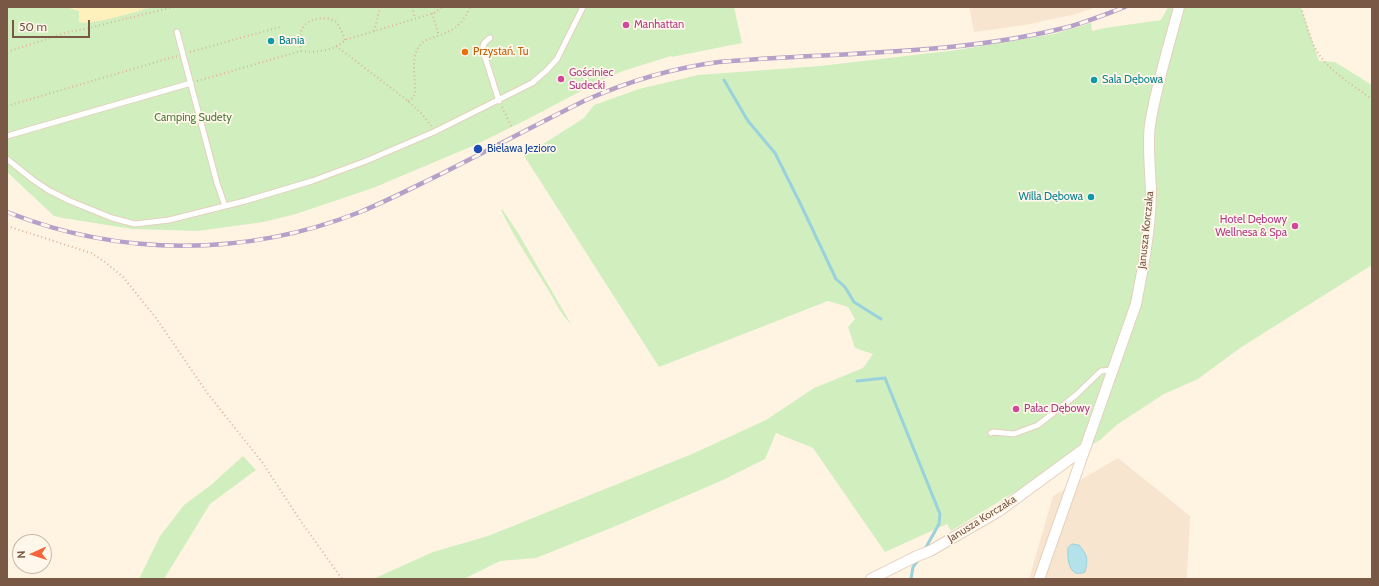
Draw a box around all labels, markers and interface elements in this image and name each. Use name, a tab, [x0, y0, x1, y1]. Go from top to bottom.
scale bar	[14, 12, 92, 38]
place label: Manhattan	[634, 18, 684, 32]
text: 50 m	[19, 19, 47, 34]
marker: Manhattan	[621, 20, 631, 30]
place label: Bania	[279, 34, 305, 48]
marker: Bania	[266, 36, 276, 46]
place label: Przystań. Tu	[473, 45, 528, 59]
marker: Przystań. Tu	[460, 47, 470, 57]
place label: Gościniec Sudecki	[569, 66, 613, 92]
place label: Sala Dębowa	[1102, 73, 1163, 87]
marker: Gościniec Sudecki	[556, 74, 566, 84]
marker: Sala Dębowa	[1089, 75, 1099, 85]
park label: Camping Sudety	[154, 111, 232, 125]
place label: Bielawa Jezioro	[487, 142, 556, 156]
marker: Bielawa Jezioro	[472, 143, 484, 155]
place label: Willa Dębowa	[1018, 190, 1083, 204]
street label: Janusza Korczaka	[1135, 190, 1157, 270]
marker: Willa Dębowa	[1086, 192, 1096, 202]
place label: Hotel Dębowy Wellnesa & Spa	[1215, 213, 1287, 239]
marker: Hotel Dębowy Wellnesa & Spa	[1290, 221, 1300, 231]
place label: Pałac Dębowy	[1024, 402, 1090, 416]
marker: Pałac Dębowy	[1011, 404, 1021, 414]
street label: Janusza Korczaka	[945, 493, 1019, 545]
north arrow	[12, 534, 52, 574]
text: N	[14, 550, 28, 559]

